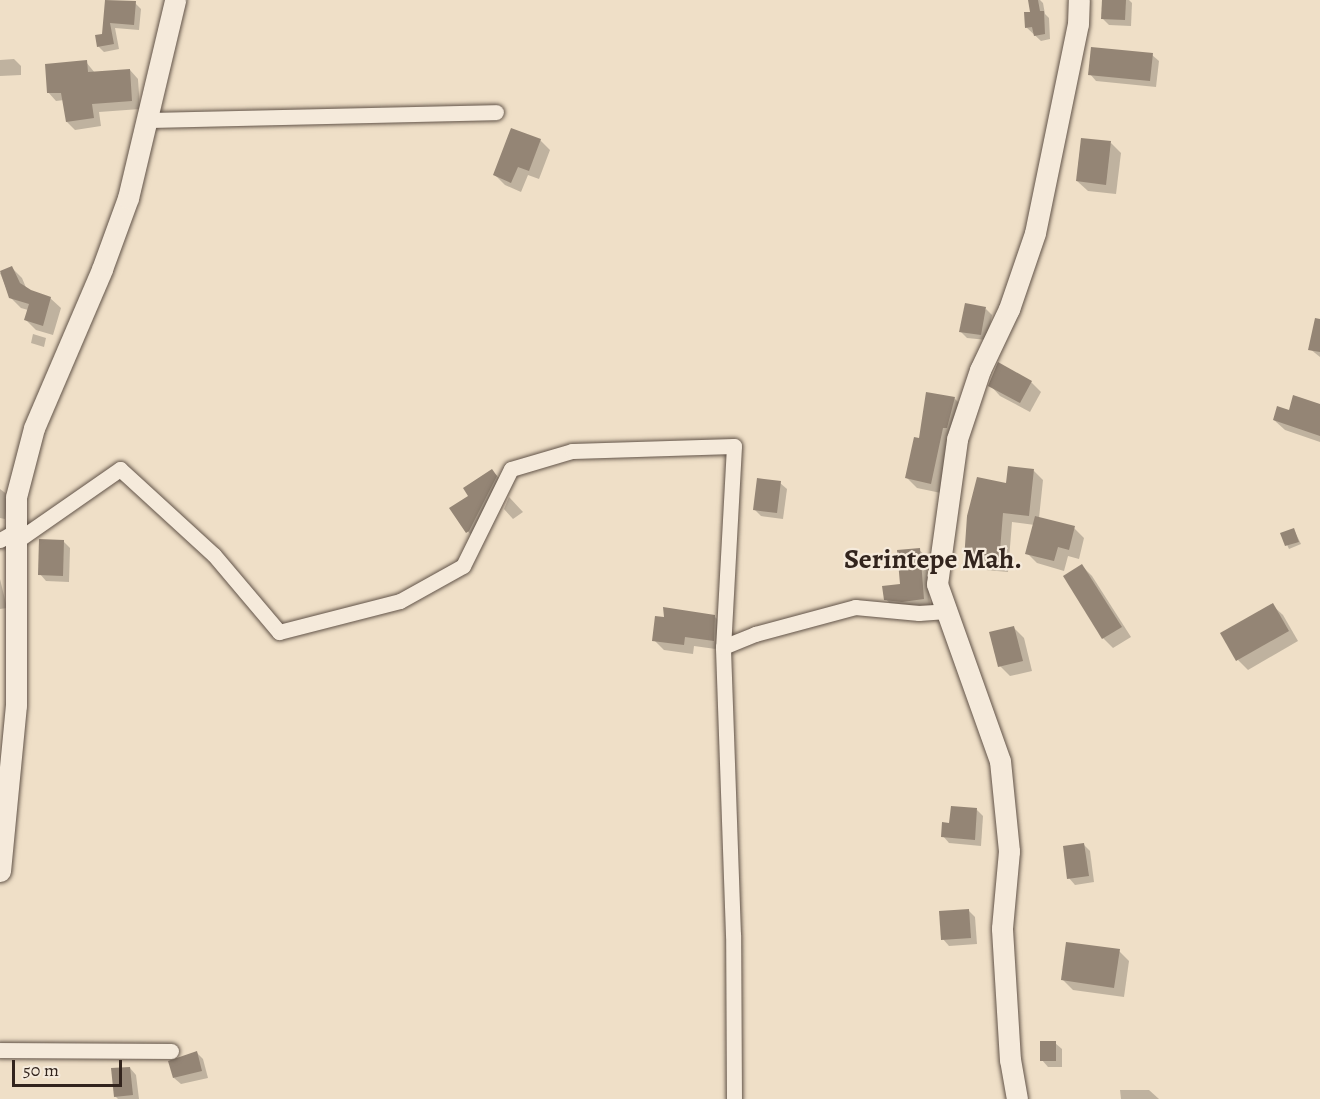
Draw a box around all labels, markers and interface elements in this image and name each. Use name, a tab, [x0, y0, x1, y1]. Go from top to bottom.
district label: Serintepe Mah.	[844, 542, 1022, 576]
scale bar	[15, 1048, 124, 1086]
text: 50 m	[23, 1058, 59, 1082]

